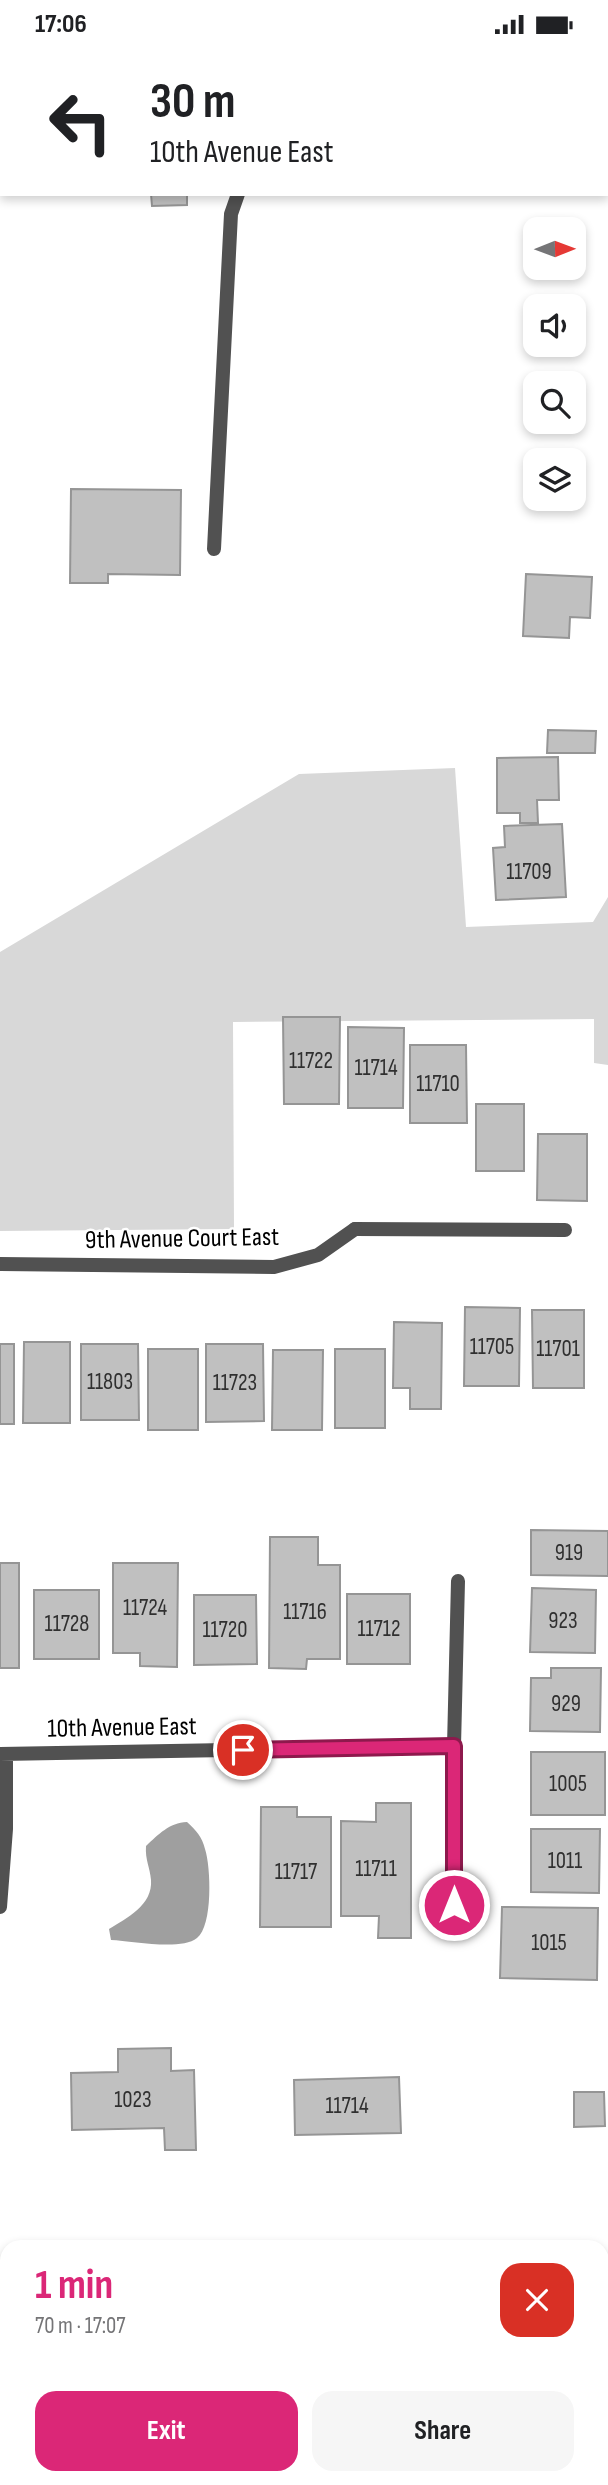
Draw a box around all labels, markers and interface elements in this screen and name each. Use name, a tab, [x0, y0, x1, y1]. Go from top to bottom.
text: 17:06	[35, 9, 87, 40]
text: 30 m	[150, 73, 235, 132]
icon: left	[35, 77, 126, 168]
text: 10th Avenue East	[150, 133, 334, 172]
north arrow	[523, 217, 586, 280]
map controls	[523, 217, 586, 511]
button: sound	[523, 294, 586, 357]
button: search	[523, 371, 586, 434]
button: layers	[523, 448, 586, 511]
house number: 11709	[506, 858, 552, 886]
house number: 11722	[289, 1047, 333, 1075]
house number: 11714	[354, 1054, 398, 1082]
house number: 11710	[416, 1070, 460, 1098]
street label: 9th Avenue Court East	[85, 1222, 279, 1256]
house number: 11705	[470, 1333, 514, 1361]
house number: 11701	[536, 1335, 580, 1363]
house number: 11803	[87, 1368, 133, 1396]
house number: 11723	[213, 1369, 257, 1397]
house number: 919	[555, 1539, 583, 1567]
house number: 11724	[123, 1594, 167, 1622]
house number: 11716	[283, 1598, 327, 1626]
house number: 923	[548, 1607, 578, 1635]
house number: 11728	[45, 1610, 89, 1638]
house number: 11712	[357, 1615, 401, 1643]
house number: 11720	[203, 1616, 247, 1644]
house number: 929	[551, 1690, 581, 1718]
street label: 10th Avenue East	[47, 1711, 197, 1745]
pin	[213, 1720, 273, 1780]
icon: arrive	[224, 1731, 262, 1769]
house number: 1005	[549, 1770, 587, 1798]
house number: 1011	[548, 1847, 582, 1875]
house number: 11711	[355, 1855, 397, 1883]
house number: 11717	[275, 1858, 317, 1886]
position arrow	[417, 1868, 491, 1942]
house number: 1015	[531, 1929, 567, 1957]
house number: 1023	[114, 2086, 152, 2114]
house number: 11714	[325, 2092, 369, 2120]
text: 1 min	[35, 2260, 113, 2311]
button: close	[500, 2263, 574, 2337]
text: 70 m · 17:07	[35, 2312, 125, 2340]
button: Exit	[35, 2391, 298, 2471]
button: Share	[312, 2391, 574, 2471]

